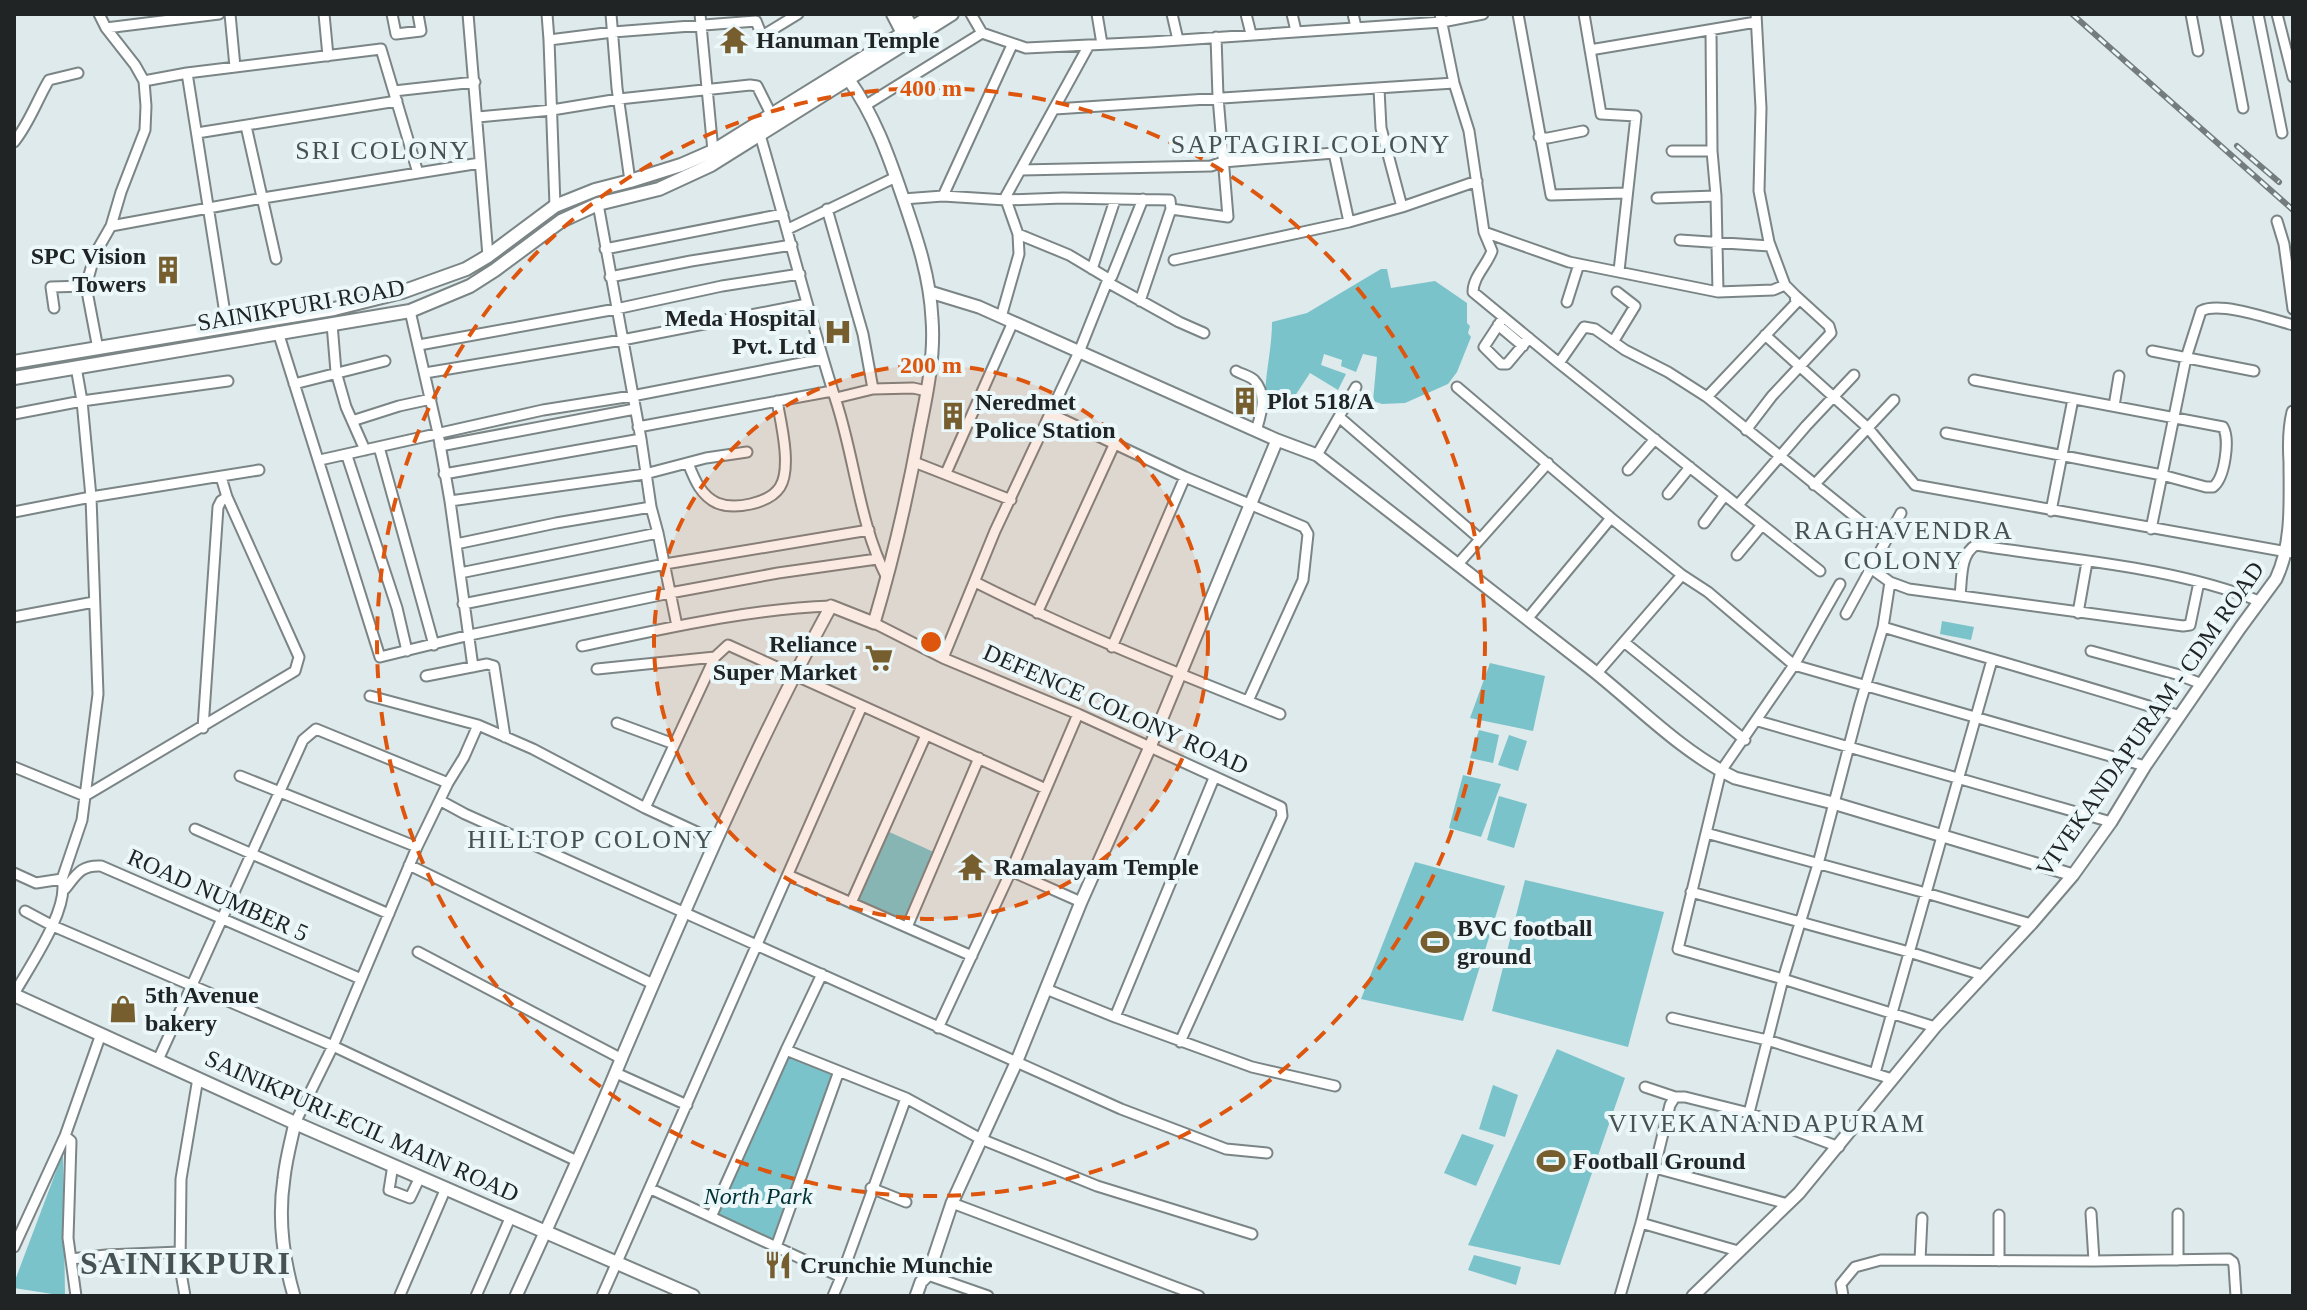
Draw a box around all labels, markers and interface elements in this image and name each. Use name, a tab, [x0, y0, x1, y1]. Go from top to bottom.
temple icon: Hanuman Temple	[719, 25, 749, 55]
place label: Hanuman Temple	[756, 27, 940, 53]
text: 400 m	[900, 75, 962, 101]
district label: SAPTAGIRI COLONY	[1171, 130, 1451, 159]
district label: SRI COLONY	[295, 136, 471, 165]
place label: SPC Vision Towers	[31, 243, 146, 297]
building icon: SPC Vision Towers	[153, 255, 183, 285]
street label: SAINIKPURI ROAD	[195, 274, 407, 336]
place label: Meda Hospital Pvt. Ltd	[665, 305, 817, 359]
hospital icon: Meda Hospital Pvt. Ltd	[823, 317, 853, 347]
text: 200 m	[900, 352, 962, 378]
building icon: Plot 518/A	[1230, 386, 1260, 416]
place label: Plot 518/A	[1267, 388, 1375, 414]
place label: Neredmet Police Station	[975, 389, 1116, 443]
building icon: Neredmet Police Station	[938, 401, 968, 431]
district label: RAGHAVENDRA COLONY	[1794, 516, 2014, 575]
street label: VIVEKANDAPURAM - CDM ROAD	[2031, 557, 2269, 881]
centre of rings	[917, 628, 945, 656]
place label: Reliance Super Market	[713, 631, 857, 685]
street label: DEFENCE COLONY ROAD	[980, 639, 1252, 779]
supermarket icon: Reliance Super Market	[864, 643, 894, 673]
district label: HILLTOP COLONY	[467, 825, 715, 854]
street label: ROAD NUMBER 5	[124, 844, 312, 946]
temple icon: Ramalayam Temple	[957, 852, 987, 882]
place label: Ramalayam Temple	[994, 854, 1199, 880]
place label: BVC football ground	[1457, 915, 1593, 969]
sports icon: BVC football ground	[1420, 927, 1450, 957]
place label: 5th Avenue bakery	[145, 982, 259, 1036]
shop icon: 5th Avenue bakery	[108, 994, 138, 1024]
street label: SAINIKPURI-ECIL MAIN ROAD	[201, 1045, 523, 1207]
district label: VIVEKANANDAPURAM	[1608, 1109, 1926, 1138]
sports icon: Football Ground	[1536, 1146, 1566, 1176]
place label: Football Ground	[1573, 1148, 1746, 1174]
park label: North Park	[703, 1183, 813, 1209]
district label: SAINIKPURI	[80, 1245, 292, 1281]
restaurant icon: Crunchie Munchie	[763, 1250, 793, 1280]
place label: Crunchie Munchie	[800, 1252, 993, 1278]

